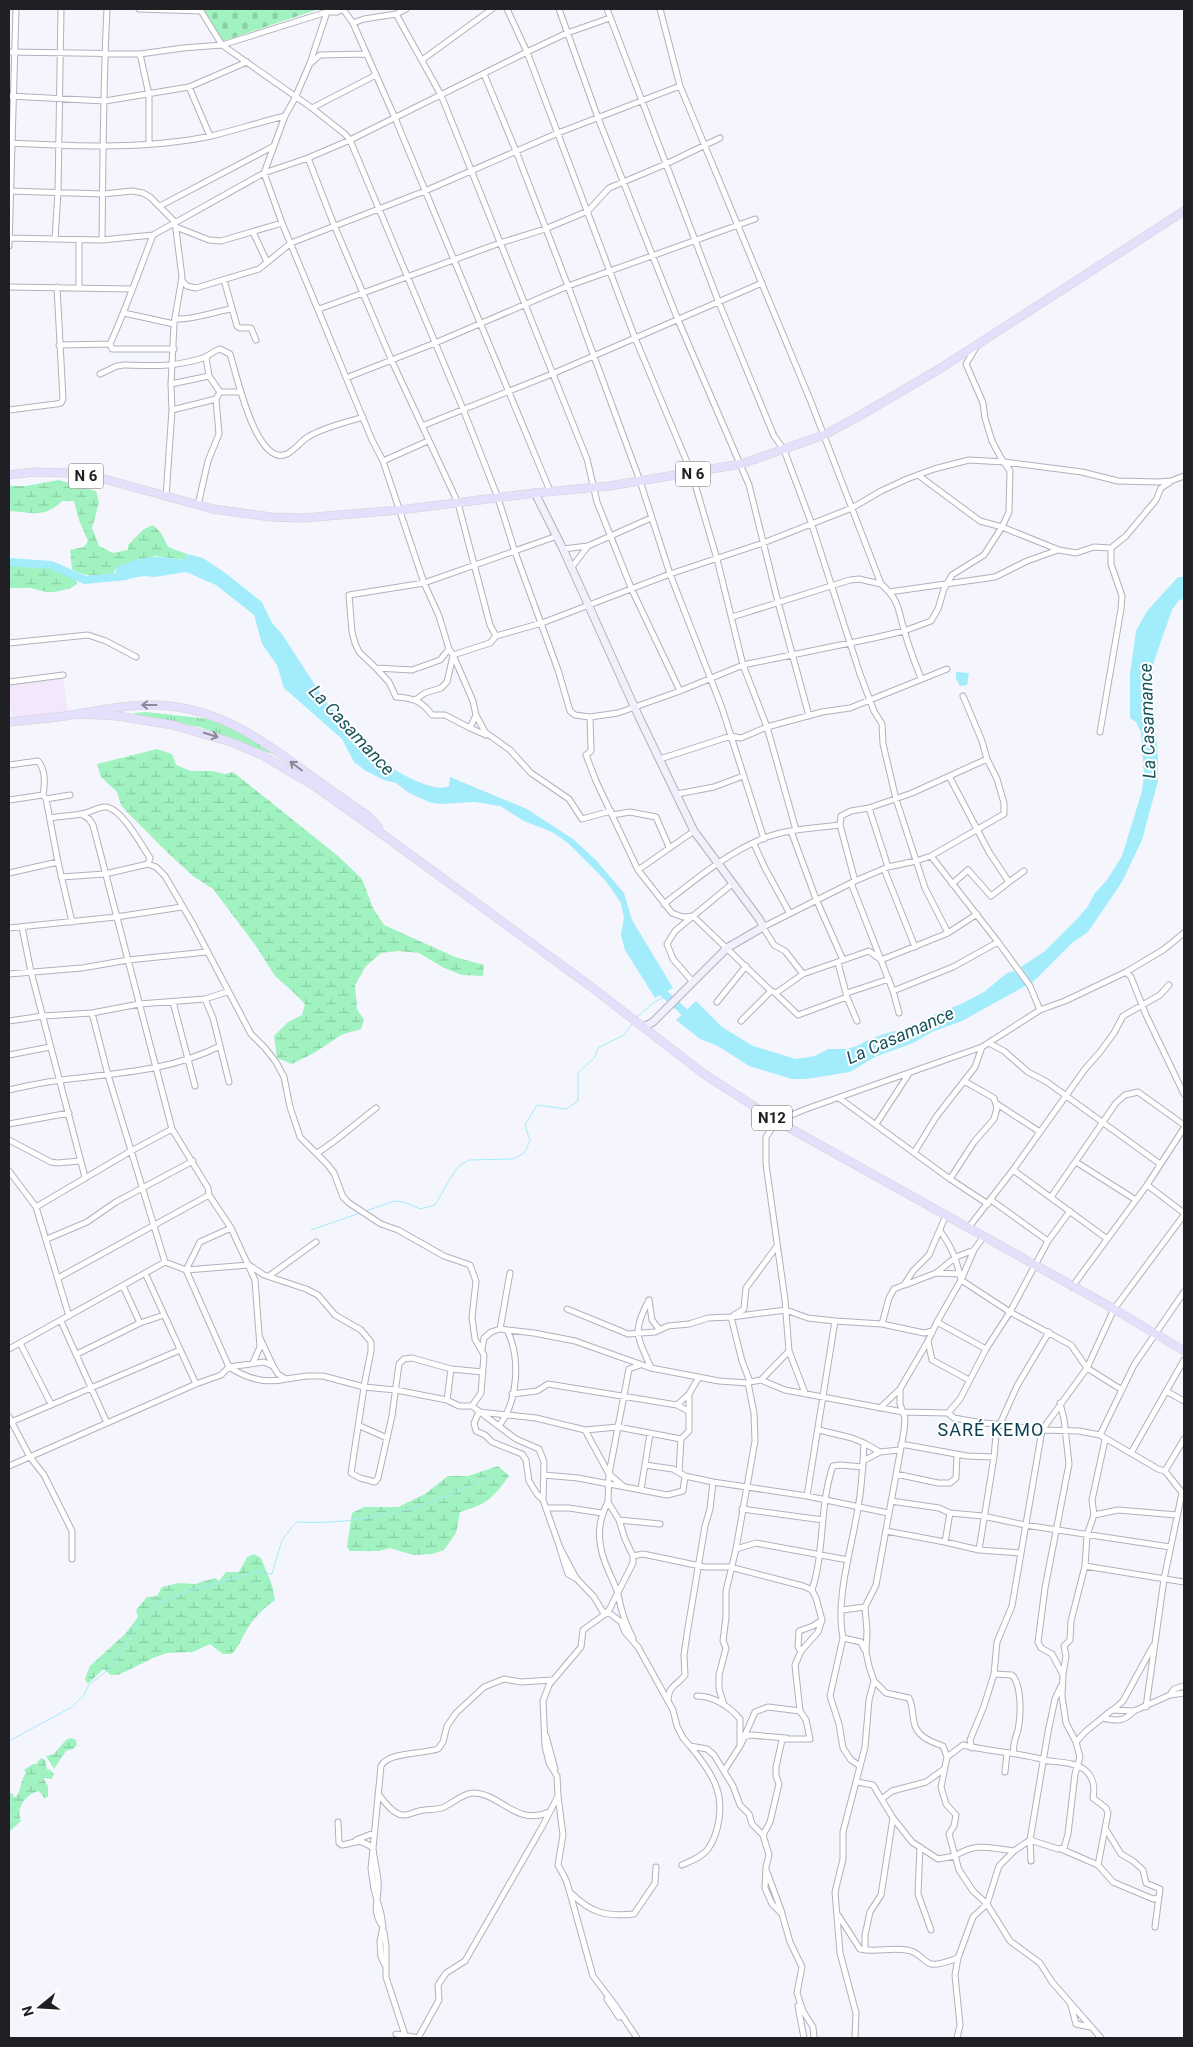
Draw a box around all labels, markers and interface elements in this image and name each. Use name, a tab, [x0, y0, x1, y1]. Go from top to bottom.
road number: N 6	[676, 462, 710, 486]
road number: N 6	[68, 464, 104, 488]
water label: La Casamance	[1134, 663, 1160, 779]
water label: La Casamance	[305, 681, 399, 779]
one-way arrow	[142, 700, 158, 710]
one-way arrow	[202, 731, 218, 741]
one-way arrow	[290, 760, 303, 771]
water label: La Casamance	[843, 1002, 957, 1068]
road number: N12	[752, 1106, 792, 1130]
district label: SARÉ KEMO	[938, 1419, 1044, 1440]
north arrow	[15, 1982, 65, 2032]
text: N	[18, 2004, 37, 2018]

